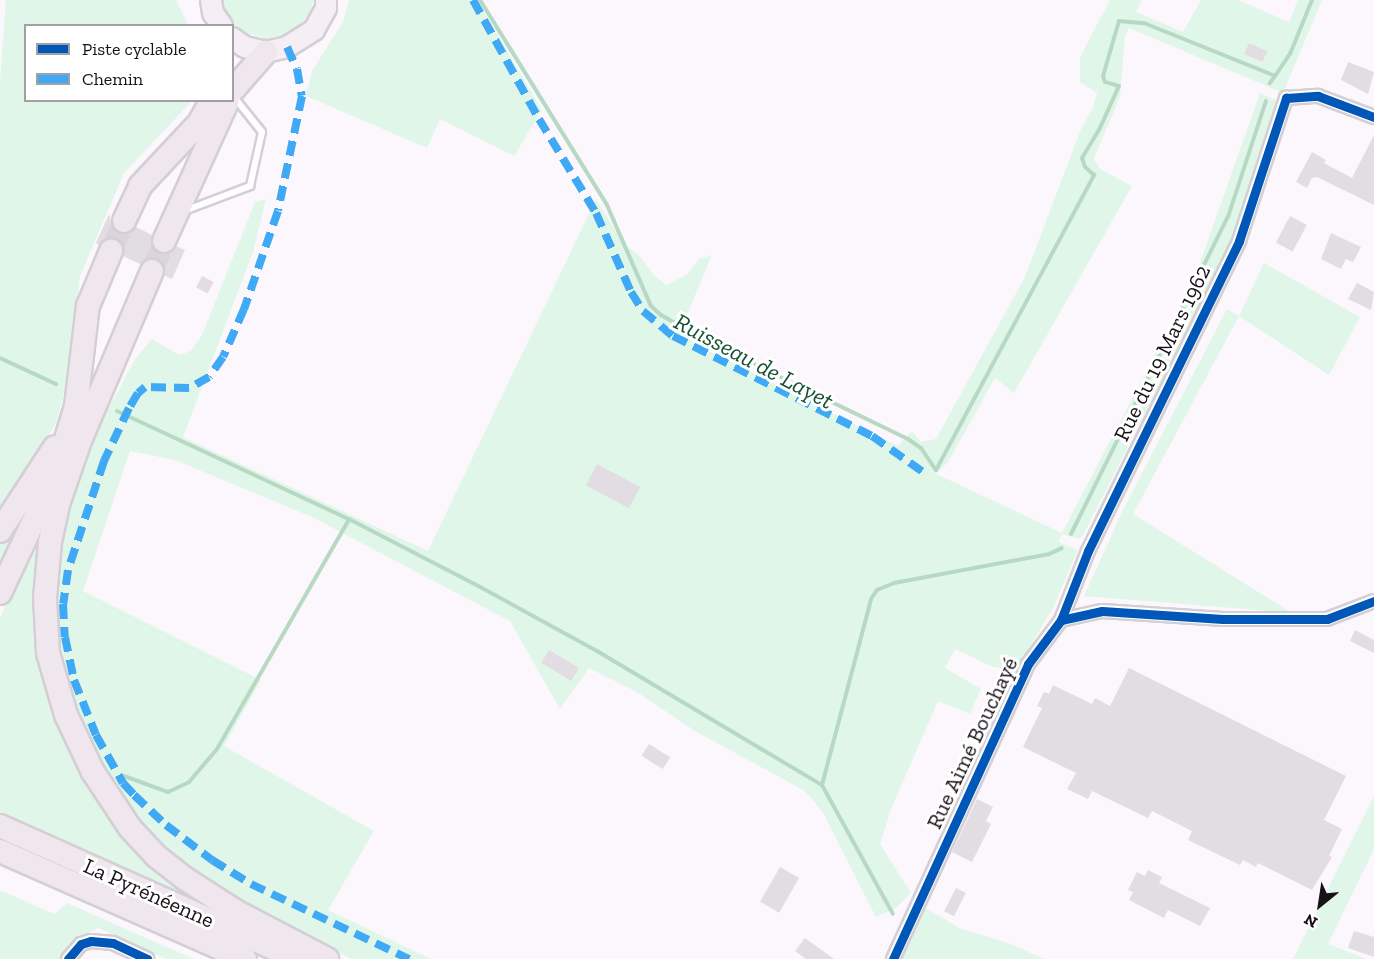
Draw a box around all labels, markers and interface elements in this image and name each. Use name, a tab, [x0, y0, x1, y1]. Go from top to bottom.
legend	[24, 24, 234, 102]
text: Piste cyclable	[82, 38, 186, 60]
text: Chemin	[82, 68, 143, 90]
street label: Rue du 19 Mars 1962	[1108, 261, 1216, 445]
water label: Ruisseau de Layet	[669, 307, 839, 415]
street label: Rue Aimé Bouchayé	[921, 653, 1023, 833]
street label: La Pyrénéenne	[80, 852, 218, 934]
north arrow	[1290, 875, 1350, 935]
text: N	[1301, 910, 1321, 932]

